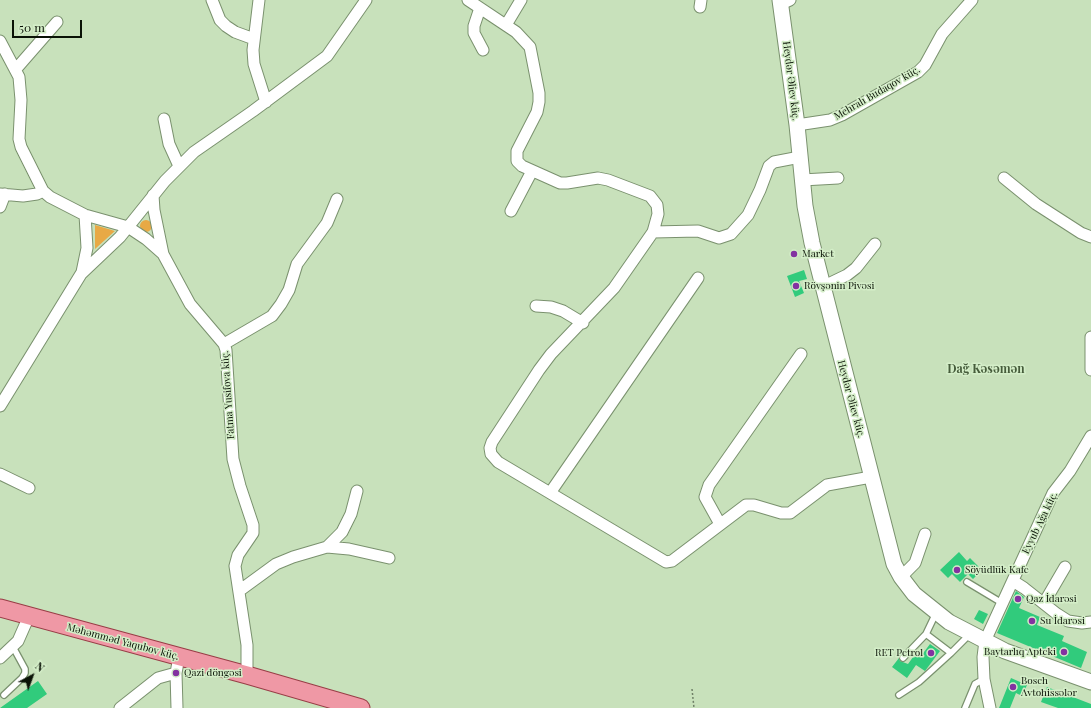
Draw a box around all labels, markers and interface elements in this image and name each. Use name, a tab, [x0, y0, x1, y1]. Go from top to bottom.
scale bar	[14, 12, 84, 38]
text: 50 m	[19, 19, 45, 35]
street label: Heydər Əliev küç.	[780, 41, 802, 121]
street label: Mehralı Budaqov küç.	[832, 64, 922, 122]
place label: Market	[802, 248, 834, 260]
marker: Market	[789, 249, 799, 259]
place label: Rövşənin Pivəsi	[804, 280, 874, 292]
marker: Rövşənin Pivəsi	[791, 281, 801, 291]
street label: Fatma Yusifova küç.	[219, 350, 237, 440]
street label: Heydər Əliev küç.	[835, 359, 867, 439]
district label: Dağ Kəsəmən	[947, 362, 1025, 376]
street label: Eyyub Ağa küç.	[1020, 490, 1060, 556]
place label: Söyüdlük Kafe	[965, 564, 1029, 576]
marker: Söyüdlük Kafe	[952, 565, 962, 575]
place label: Qaz İdarəsi	[1026, 593, 1077, 605]
marker: Qaz İdarəsi	[1013, 594, 1023, 604]
place label: Su İdarəsi	[1040, 615, 1085, 627]
marker: Su İdarəsi	[1027, 616, 1037, 626]
street label: Məhəmməd Yaqubov küç.	[66, 621, 180, 663]
place label: Baytarlıq Apteki	[984, 646, 1056, 658]
place label: RET Petrol	[875, 647, 923, 659]
marker: Baytarlıq Apteki	[1059, 647, 1069, 657]
marker: RET Petrol	[926, 648, 936, 658]
north arrow	[12, 656, 52, 696]
text: N	[32, 658, 48, 675]
place label: Qazi döngəsi	[184, 667, 242, 679]
marker: Qazi döngəsi	[171, 668, 181, 678]
place label: Bosch Avtohissələr	[1021, 675, 1077, 698]
marker: Bosch Avtohissələr	[1008, 682, 1018, 692]

